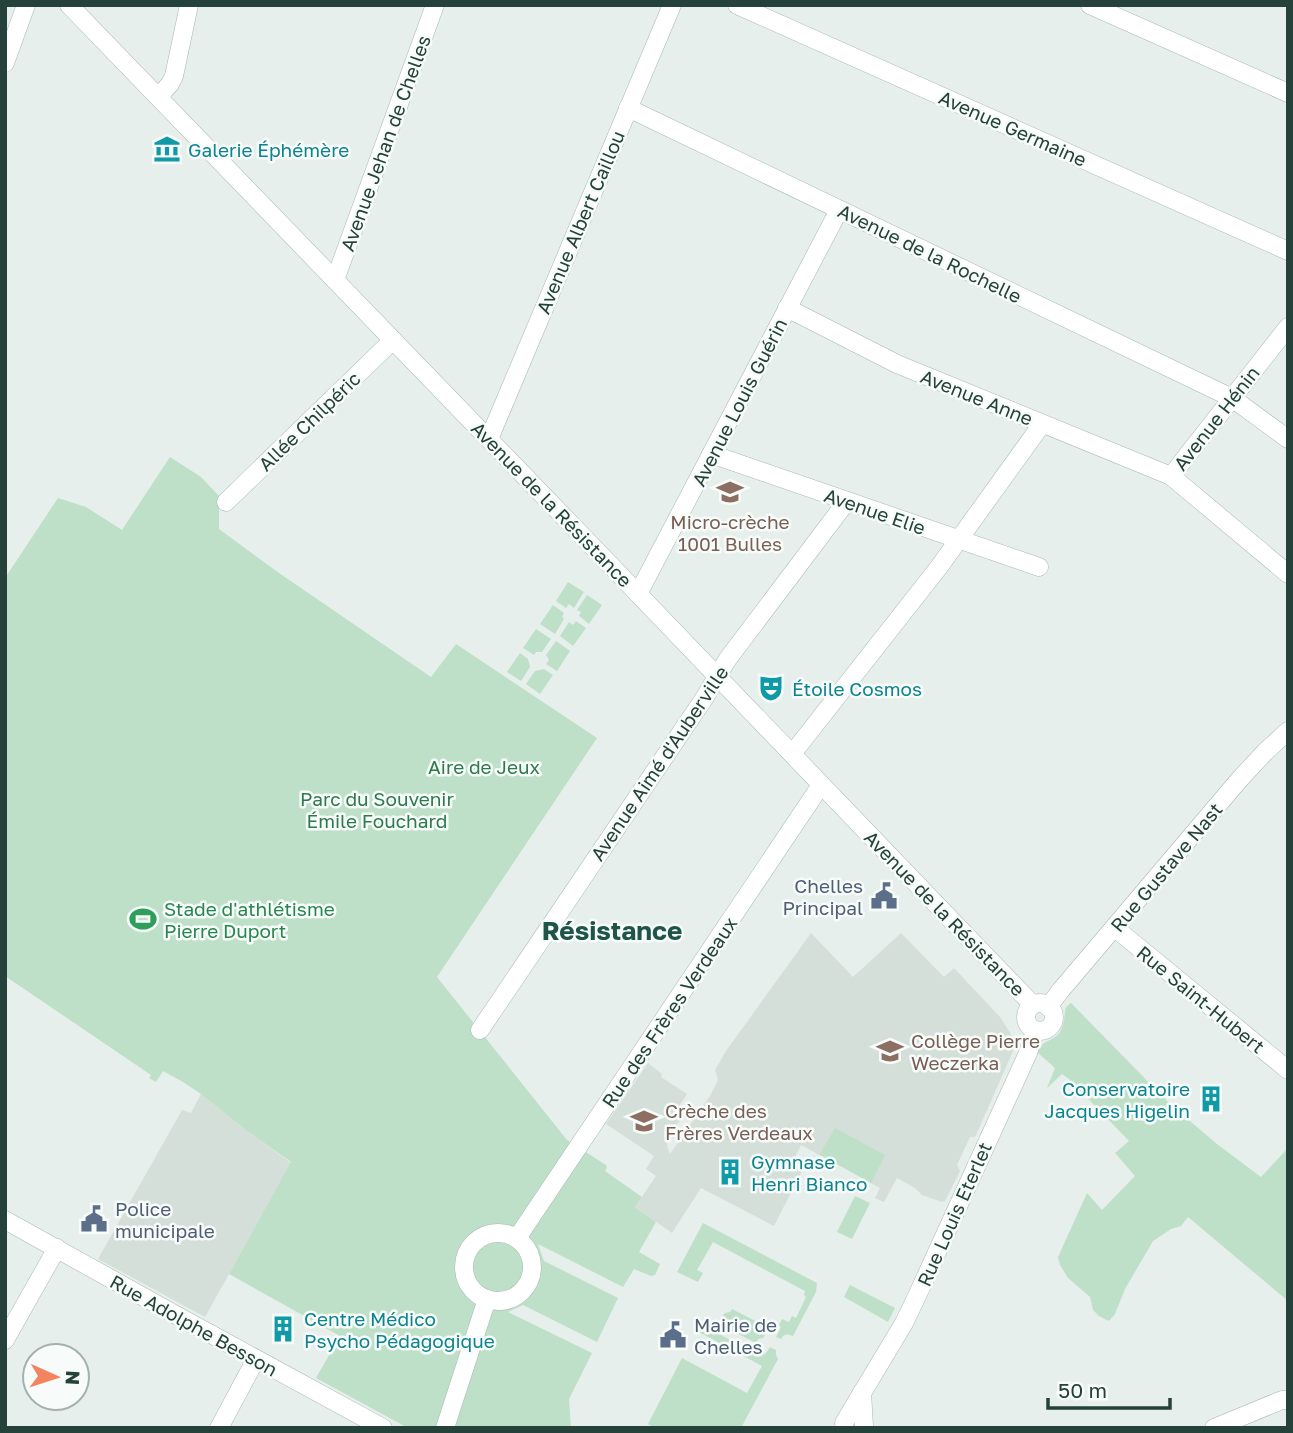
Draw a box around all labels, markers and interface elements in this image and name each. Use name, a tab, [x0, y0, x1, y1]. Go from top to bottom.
street label: Avenue Jehan de Chelles	[335, 32, 435, 254]
street label: Avenue Germaine	[936, 85, 1090, 171]
street label: Avenue Albert Caillou	[531, 127, 629, 317]
museum icon: Galerie Éphémère	[152, 134, 182, 164]
place label: Galerie Éphémère	[188, 138, 349, 161]
street label: Avenue de la Rochelle	[835, 199, 1025, 307]
street label: Avenue Louis Guérin	[687, 314, 791, 490]
street label: Avenue Hénin	[1168, 361, 1264, 475]
street label: Avenue Anne	[918, 364, 1036, 430]
street label: Allée Chilpéric	[253, 367, 365, 475]
street label: Avenue de la Résistance	[467, 416, 637, 592]
school or university icon: Micro-crèche 1001 Bulles	[715, 477, 745, 507]
street label: Avenue Elie	[821, 483, 929, 539]
place label: Micro-crèche 1001 Bulles	[670, 510, 790, 555]
street label: Avenue Aimé d'Auberville	[585, 661, 733, 865]
theatre icon: Étoile Cosmos	[756, 673, 786, 703]
place label: Étoile Cosmos	[792, 677, 922, 700]
park label: Aire de Jeux	[428, 755, 540, 778]
park label: Parc du Souvenir Émile Fouchard	[300, 787, 454, 832]
street label: Rue Gustave Nast	[1105, 798, 1227, 936]
street label: Avenue de la Résistance	[860, 825, 1030, 1001]
place label: Chelles Principal	[782, 874, 863, 919]
public building icon: Chelles Principal	[869, 881, 899, 911]
place label: Stade d'athlétisme Pierre Duport	[164, 897, 335, 942]
sports icon: Stade d'athlétisme Pierre Duport	[128, 904, 158, 934]
street label: Rue des Frères Verdeaux	[597, 912, 741, 1112]
district label: Résistance	[542, 915, 682, 946]
street label: Rue Saint-Hubert	[1132, 940, 1270, 1058]
place label: Collège Pierre Weczerka	[911, 1029, 1040, 1074]
school or university icon: Collège Pierre Weczerka	[875, 1036, 905, 1066]
place label: Conservatoire Jacques Higelin	[1044, 1077, 1190, 1122]
building icon: Conservatoire Jacques Higelin	[1196, 1084, 1226, 1114]
place label: Crèche des Frères Verdeaux	[665, 1099, 813, 1144]
school or university icon: Crèche des Frères Verdeaux	[629, 1106, 659, 1136]
street label: Rue Louis Eterlet	[912, 1138, 996, 1290]
place label: Gymnase Henri Bianco	[751, 1150, 867, 1195]
building icon: Gymnase Henri Bianco	[715, 1157, 745, 1187]
place label: Police municipale	[115, 1197, 215, 1242]
public building icon: Police municipale	[79, 1204, 109, 1234]
street label: Rue Adolphe Besson	[106, 1269, 282, 1381]
place label: Centre Médico Psycho Pédagogique	[304, 1307, 495, 1352]
place label: Mairie de Chelles	[694, 1313, 777, 1358]
building icon: Centre Médico Psycho Pédagogique	[268, 1314, 298, 1344]
public building icon: Mairie de Chelles	[658, 1320, 688, 1350]
north arrow	[21, 1342, 91, 1412]
scale bar	[1048, 1366, 1170, 1410]
text: N	[62, 1370, 85, 1386]
text: 50 m	[1058, 1377, 1107, 1403]

